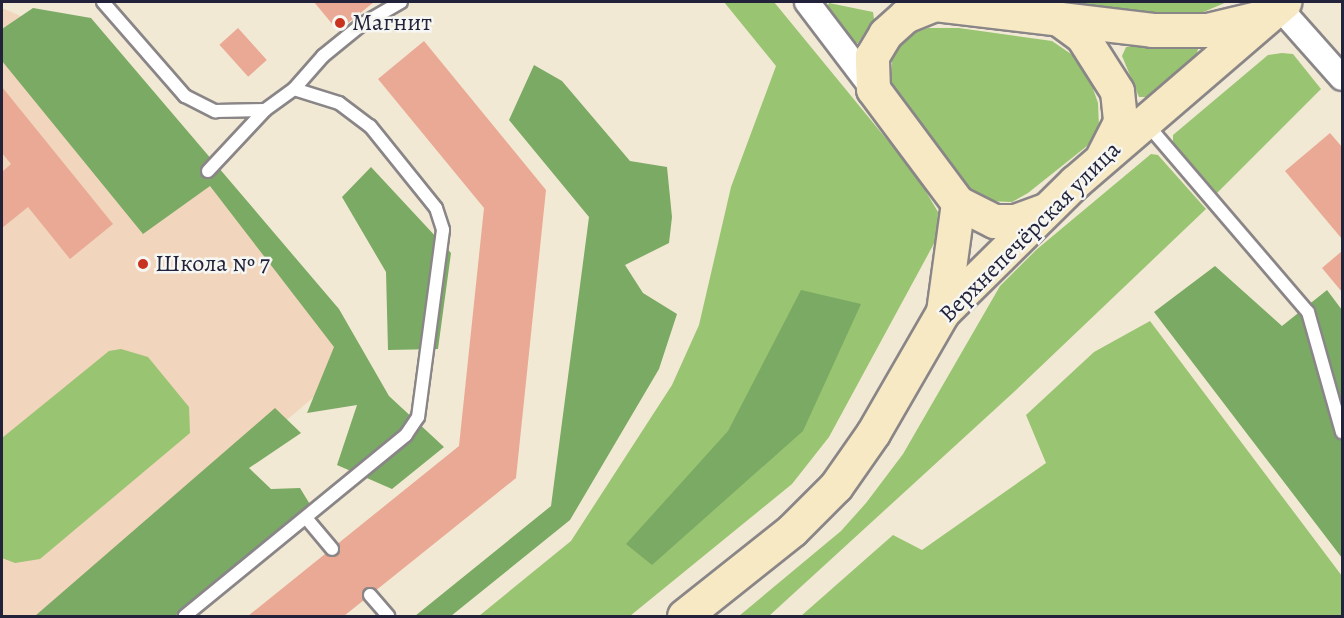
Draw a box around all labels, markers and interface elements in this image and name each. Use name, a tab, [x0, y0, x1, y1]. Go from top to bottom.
place label: Магнит	[352, 9, 432, 37]
marker: Магнит	[333, 16, 347, 30]
street label: Верхнепечёрская улица	[933, 135, 1127, 329]
place label: Школа № 7	[155, 250, 270, 278]
marker: Школа № 7	[136, 257, 150, 271]

